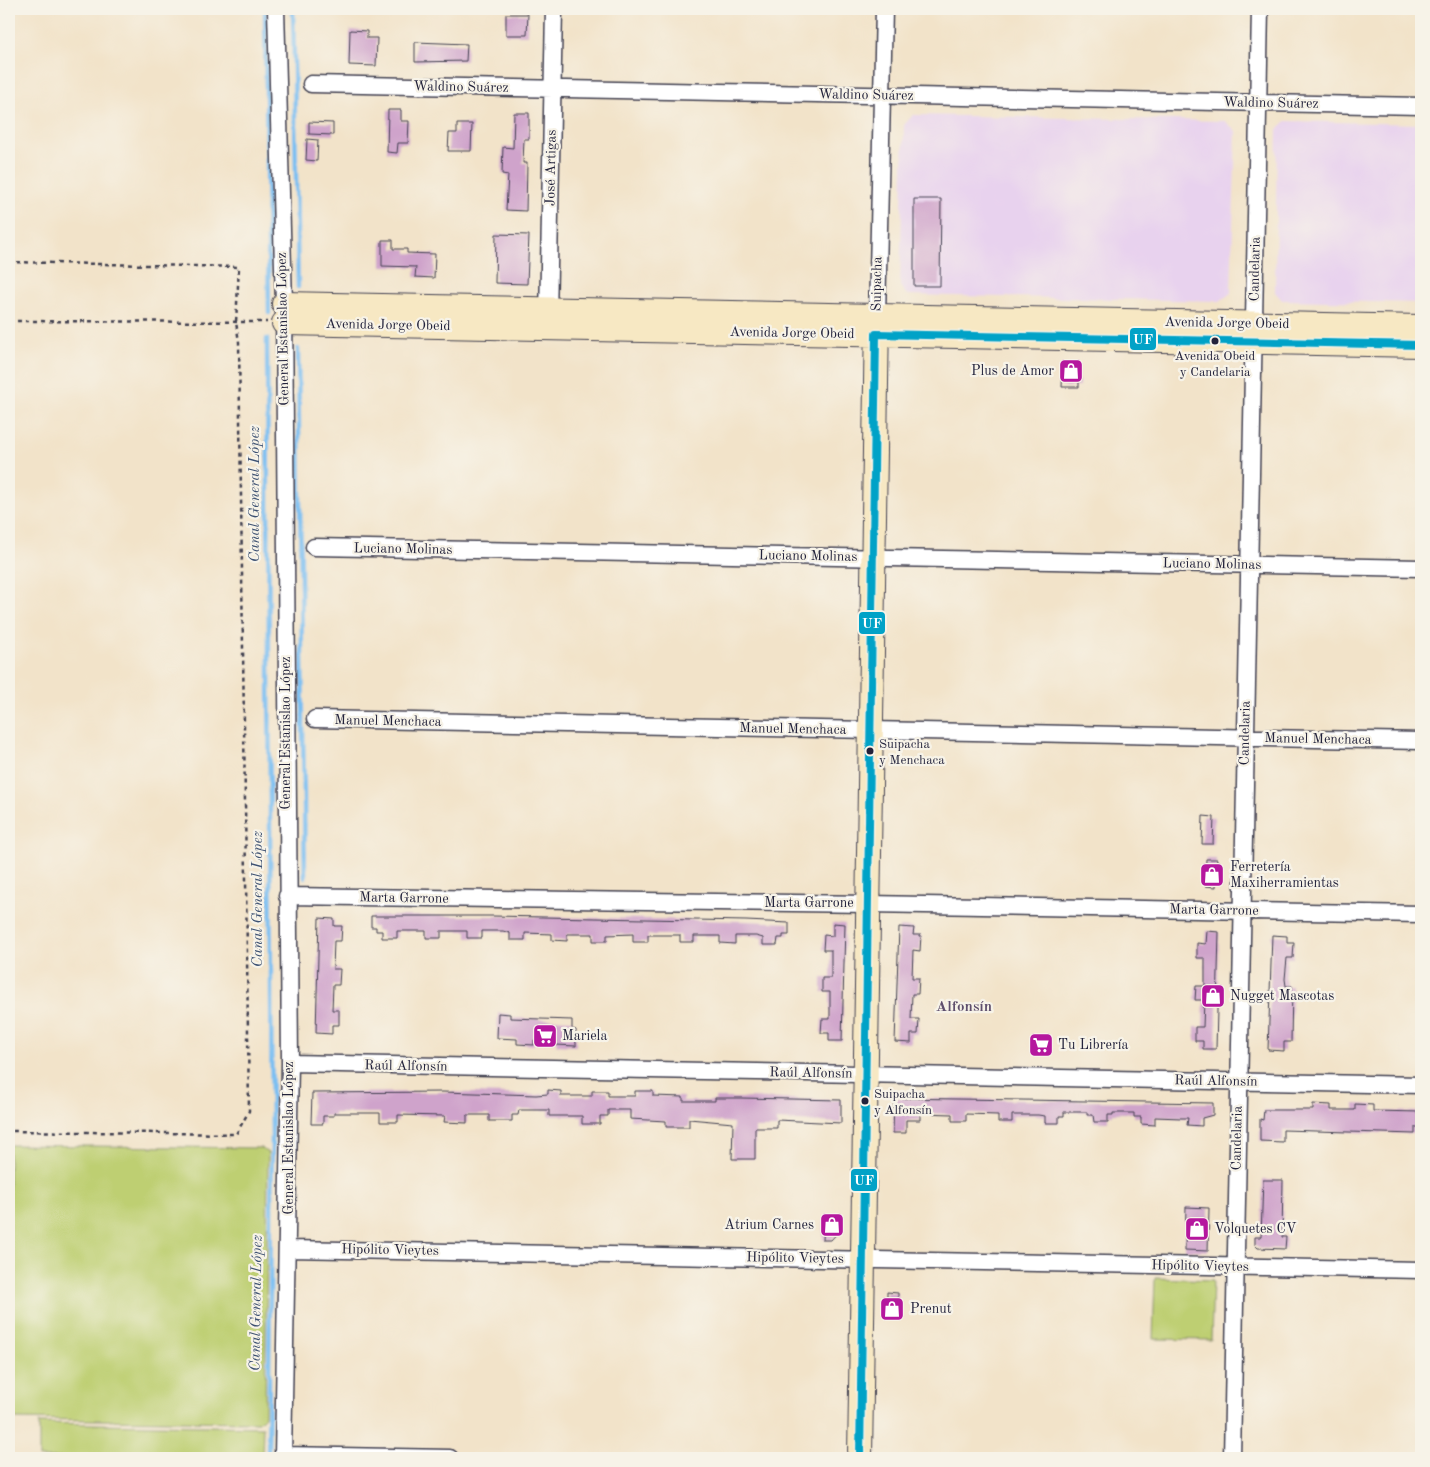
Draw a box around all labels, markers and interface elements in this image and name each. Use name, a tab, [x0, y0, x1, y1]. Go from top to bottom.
street label: Waldino Suárez	[413, 79, 509, 95]
street label: Waldino Suárez	[818, 87, 914, 103]
street label: Waldino Suárez	[1223, 95, 1319, 111]
street label: José Artigas	[543, 130, 559, 206]
street label: Candelaria	[1247, 236, 1263, 301]
street label: General Estanislao López	[275, 252, 291, 406]
street label: Suipacha	[870, 256, 884, 311]
street label: Avenida Jorge Obeid	[1164, 315, 1290, 331]
street label: Avenida Jorge Obeid	[325, 317, 451, 333]
street label: Avenida Jorge Obeid	[729, 325, 855, 341]
line badge: UF	[1129, 327, 1157, 351]
text: UF	[1133, 333, 1153, 347]
marker: Avenida Obeid y Candelaria	[1210, 336, 1220, 346]
place label: Avenida Obeid y Candelaria	[1175, 350, 1256, 379]
shop icon: Plus de Amor	[1058, 358, 1084, 384]
place label: Plus de Amor	[971, 364, 1054, 378]
water label: Canal General López	[248, 425, 263, 562]
street label: Luciano Molinas	[353, 541, 453, 557]
street label: Luciano Molinas	[758, 548, 858, 564]
street label: Luciano Molinas	[1162, 556, 1262, 572]
line badge: UF	[858, 611, 886, 635]
text: UF	[862, 617, 882, 631]
street label: General Estanislao López	[279, 656, 293, 810]
street label: Candelaria	[1237, 700, 1253, 765]
street label: Manuel Menchaca	[334, 713, 442, 729]
street label: Manuel Menchaca	[739, 721, 847, 737]
street label: Manuel Menchaca	[1264, 731, 1372, 747]
place label: Suipacha y Menchaca	[879, 738, 945, 767]
marker: Suipacha y Menchaca	[865, 746, 875, 756]
water label: Canal General López	[251, 830, 266, 967]
place label: Ferretería Maxiherramientas	[1230, 860, 1339, 890]
shop icon: Ferretería Maxiherramientas	[1199, 862, 1225, 888]
street label: Marta Garrone	[359, 890, 449, 906]
street label: Marta Garrone	[764, 896, 854, 910]
street label: Marta Garrone	[1169, 902, 1259, 918]
shop icon: Nugget Mascotas	[1200, 983, 1226, 1009]
place label: Nugget Mascotas	[1230, 989, 1334, 1003]
district label: Alfonsín	[936, 1000, 992, 1015]
supermarket icon: Mariela	[532, 1023, 558, 1049]
place label: Mariela	[562, 1029, 607, 1043]
supermarket icon: Tu Librería	[1028, 1032, 1054, 1058]
place label: Tu Librería	[1058, 1038, 1128, 1052]
street label: Raúl Alfonsín	[364, 1058, 448, 1074]
street label: General Estanislao López	[282, 1061, 296, 1215]
street label: Raúl Alfonsín	[769, 1065, 853, 1081]
street label: Raúl Alfonsín	[1174, 1073, 1258, 1089]
place label: Suipacha y Alfonsín	[874, 1088, 932, 1117]
marker: Suipacha y Alfonsín	[860, 1096, 870, 1106]
street label: Candelaria	[1229, 1105, 1245, 1170]
line badge: UF	[850, 1168, 878, 1192]
text: UF	[854, 1174, 874, 1188]
shop icon: Atrium Carnes	[819, 1212, 845, 1238]
shop icon: Volquetes CV	[1184, 1216, 1210, 1242]
place label: Atrium Carnes	[724, 1218, 814, 1232]
place label: Volquetes CV	[1214, 1222, 1297, 1236]
water label: Canal General López	[248, 1234, 266, 1371]
street label: Hipólito Vieytes	[341, 1242, 439, 1258]
street label: Hipólito Vieytes	[746, 1250, 844, 1266]
street label: Hipólito Vieytes	[1151, 1258, 1249, 1274]
shop icon: Prenut	[879, 1296, 905, 1322]
place label: Prenut	[910, 1302, 952, 1316]

